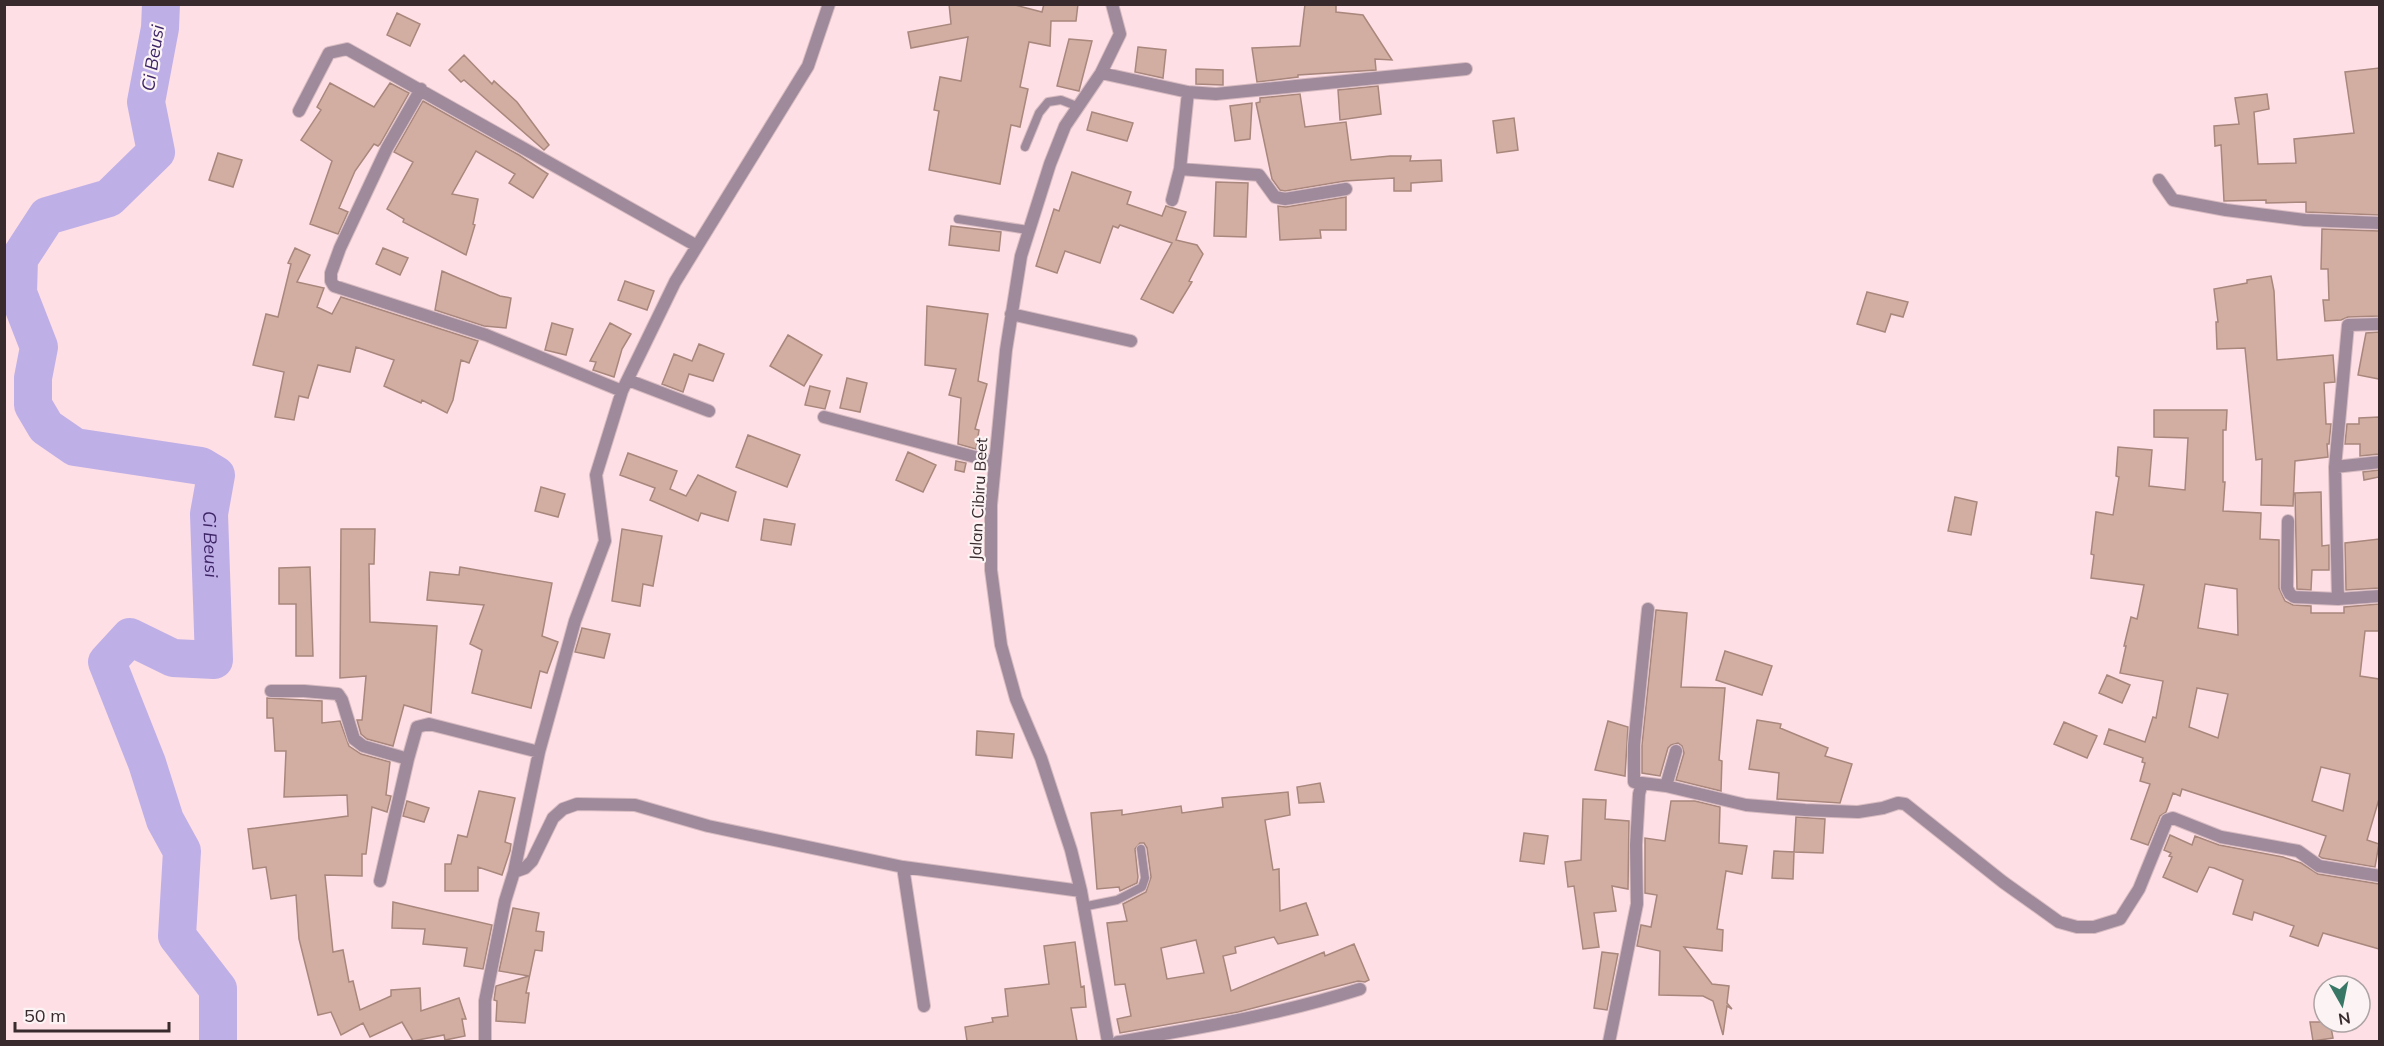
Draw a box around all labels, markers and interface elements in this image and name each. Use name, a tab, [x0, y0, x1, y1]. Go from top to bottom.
water label: Ci Beusi	[136, 22, 169, 93]
street label: Jalan Cibiru Beet	[965, 437, 991, 561]
water label: Ci Beusi	[198, 510, 223, 579]
north arrow	[2312, 974, 2372, 1034]
scale bar	[15, 995, 170, 1033]
text: 50 m	[24, 1004, 66, 1027]
text: N	[2337, 1008, 2352, 1030]

